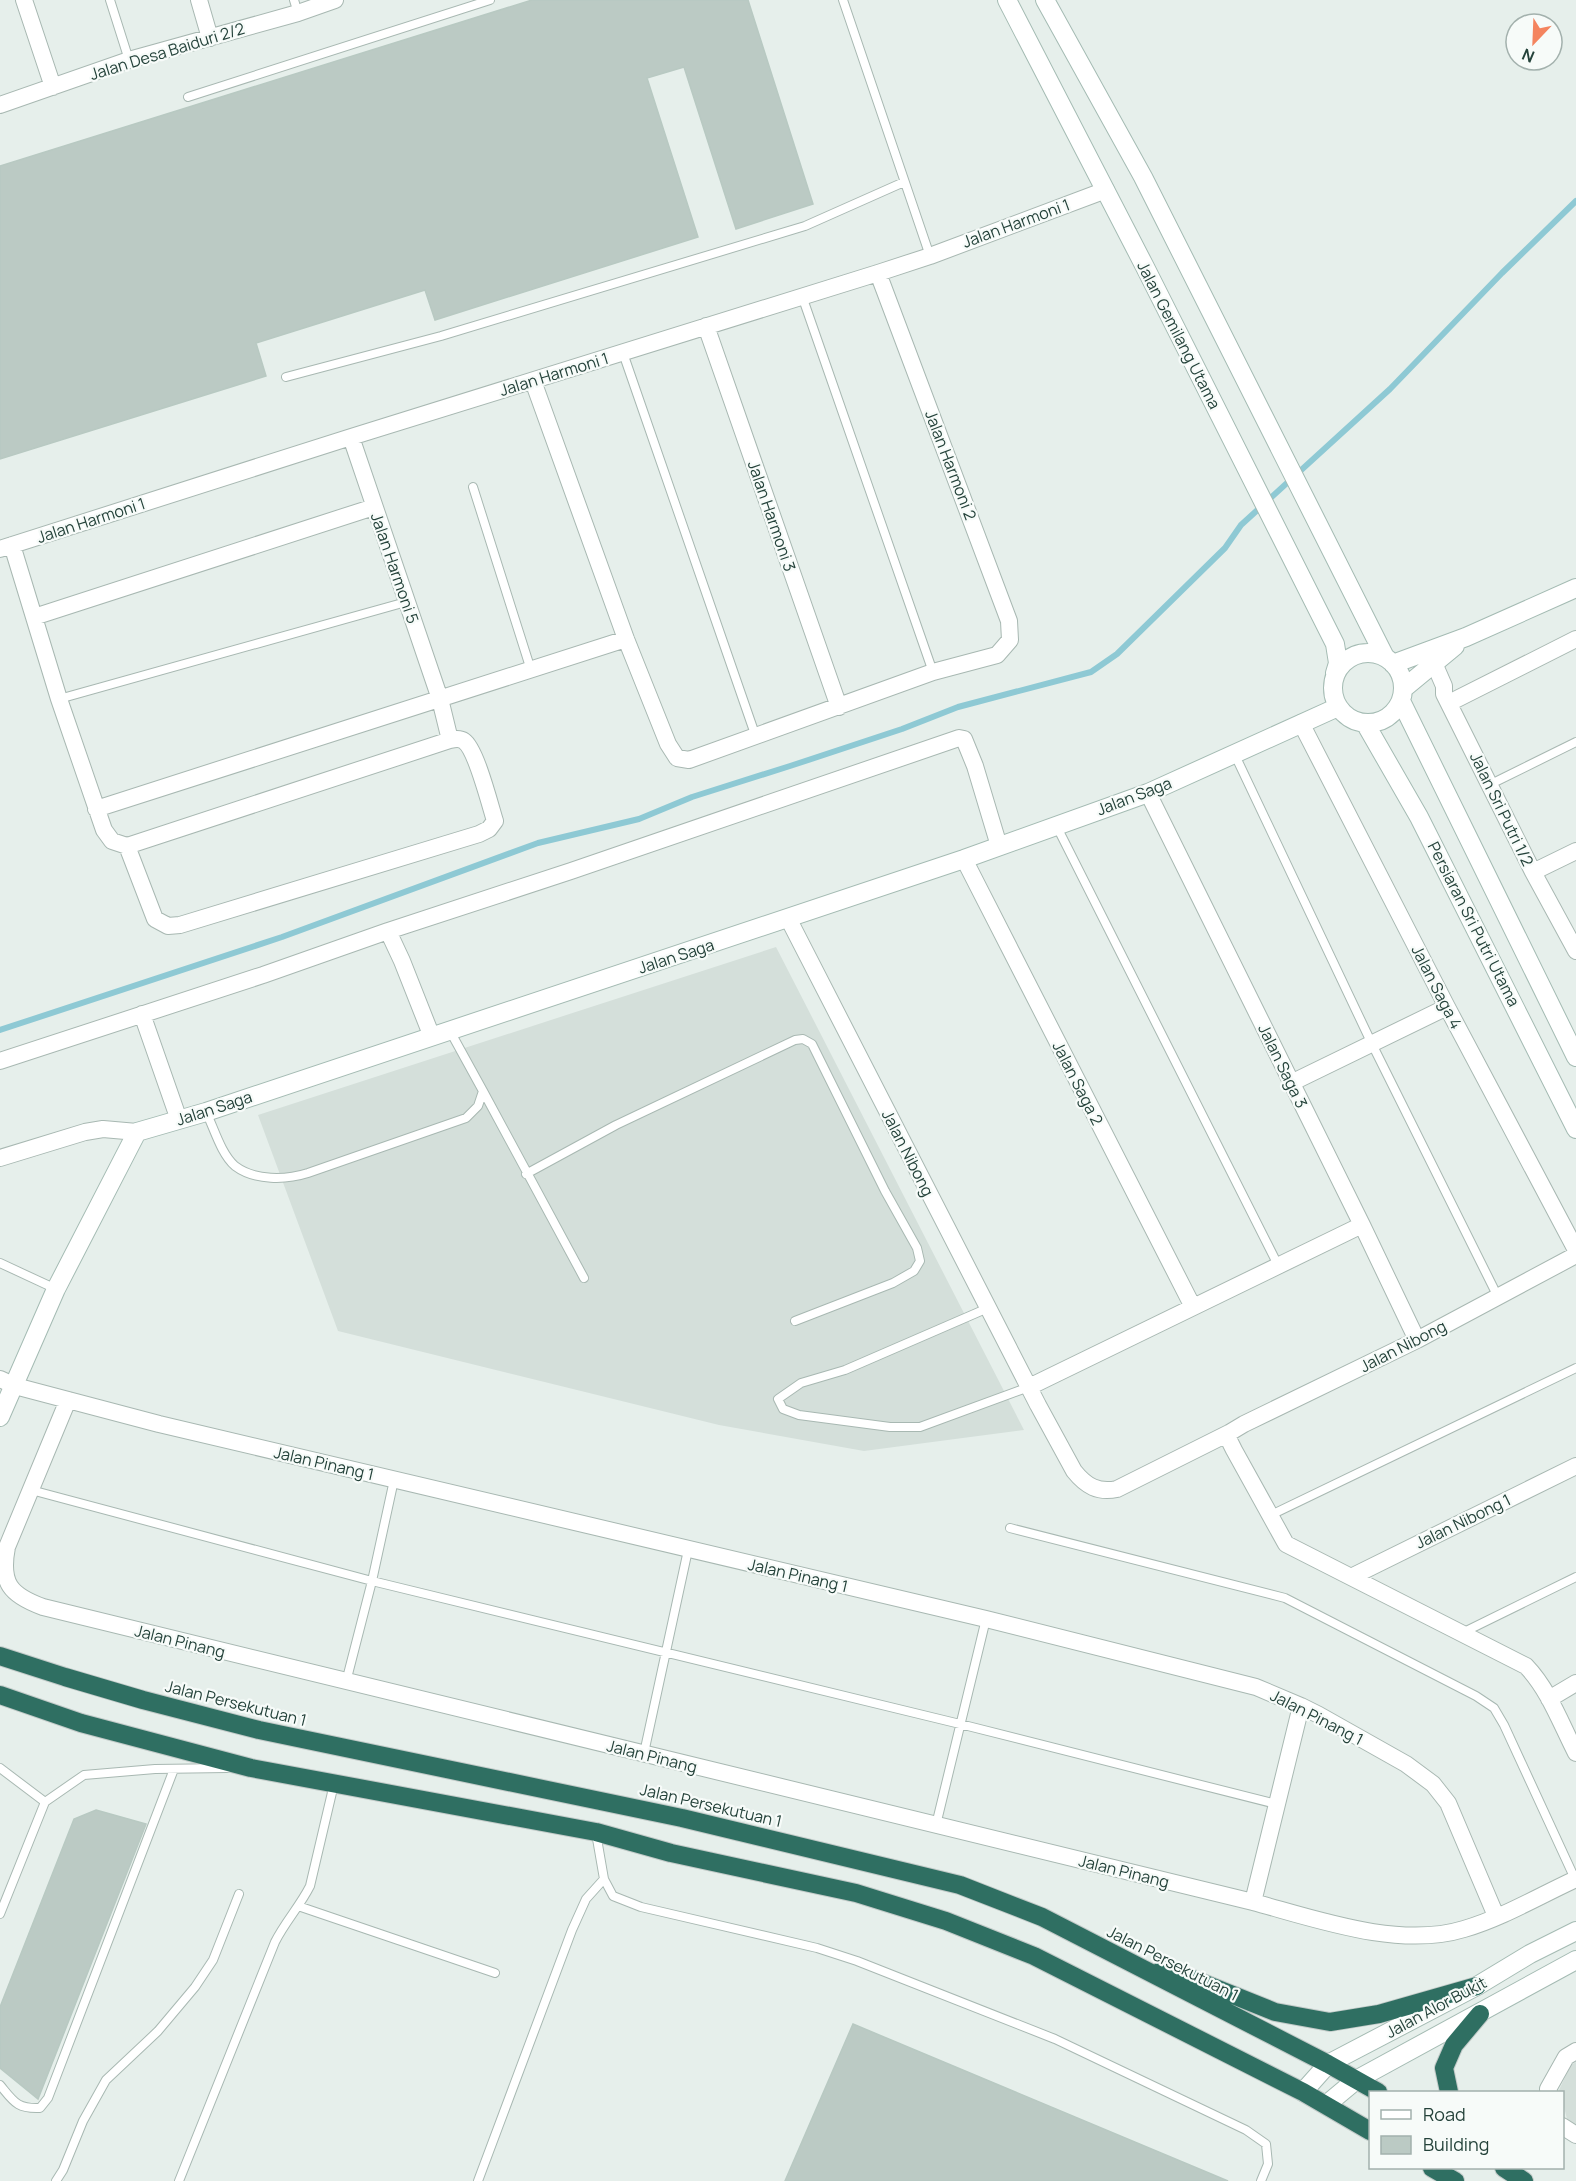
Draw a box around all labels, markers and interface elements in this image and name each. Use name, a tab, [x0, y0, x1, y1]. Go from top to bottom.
north arrow	[1504, 12, 1564, 72]
street label: Jalan Desa Baiduri 2/2	[87, 17, 247, 85]
text: N	[1519, 43, 1538, 68]
street label: Jalan Harmoni 1	[959, 193, 1073, 253]
street label: Jalan Gemilang Utama	[1132, 257, 1226, 413]
street label: Jalan Harmoni 1	[497, 347, 611, 401]
street label: Jalan Harmoni 2	[920, 407, 982, 523]
street label: Jalan Harmoni 3	[743, 458, 801, 574]
street label: Jalan Harmoni 1	[34, 492, 148, 548]
street label: Jalan Harmoni 5	[366, 510, 424, 626]
street label: Jalan Sri Putri 1/2	[1465, 748, 1539, 870]
street label: Jalan Saga	[1093, 772, 1175, 820]
street label: Persiaran Sri Putri Utama	[1423, 838, 1525, 1010]
street label: Jalan Saga	[635, 933, 717, 979]
street label: Jalan Saga 4	[1406, 941, 1468, 1033]
street label: Jalan Saga 3	[1253, 1020, 1313, 1112]
street label: Jalan Saga 2	[1048, 1037, 1108, 1129]
street label: Jalan Saga	[173, 1085, 255, 1131]
street label: Jalan Nibong	[877, 1106, 939, 1200]
street label: Jalan Nibong	[1356, 1315, 1450, 1377]
street label: Jalan Pinang 1	[272, 1441, 376, 1485]
street label: Jalan Nibong 1	[1412, 1488, 1514, 1554]
street label: Jalan Pinang 1	[746, 1553, 850, 1597]
street label: Jalan Pinang	[133, 1619, 227, 1663]
street label: Jalan Persekutuan 1	[163, 1675, 309, 1731]
street label: Jalan Pinang 1	[1267, 1684, 1367, 1750]
street label: Jalan Pinang	[605, 1734, 699, 1778]
street label: Jalan Persekutuan 1	[638, 1778, 784, 1832]
street label: Jalan Pinang	[1077, 1849, 1171, 1893]
street label: Jalan Persekutuan 1	[1103, 1920, 1243, 2006]
street label: Jalan Alor Bukit	[1382, 1971, 1490, 2043]
legend	[1369, 2091, 1564, 2169]
text: Road	[1423, 2102, 1466, 2126]
text: Building	[1423, 2132, 1489, 2156]

